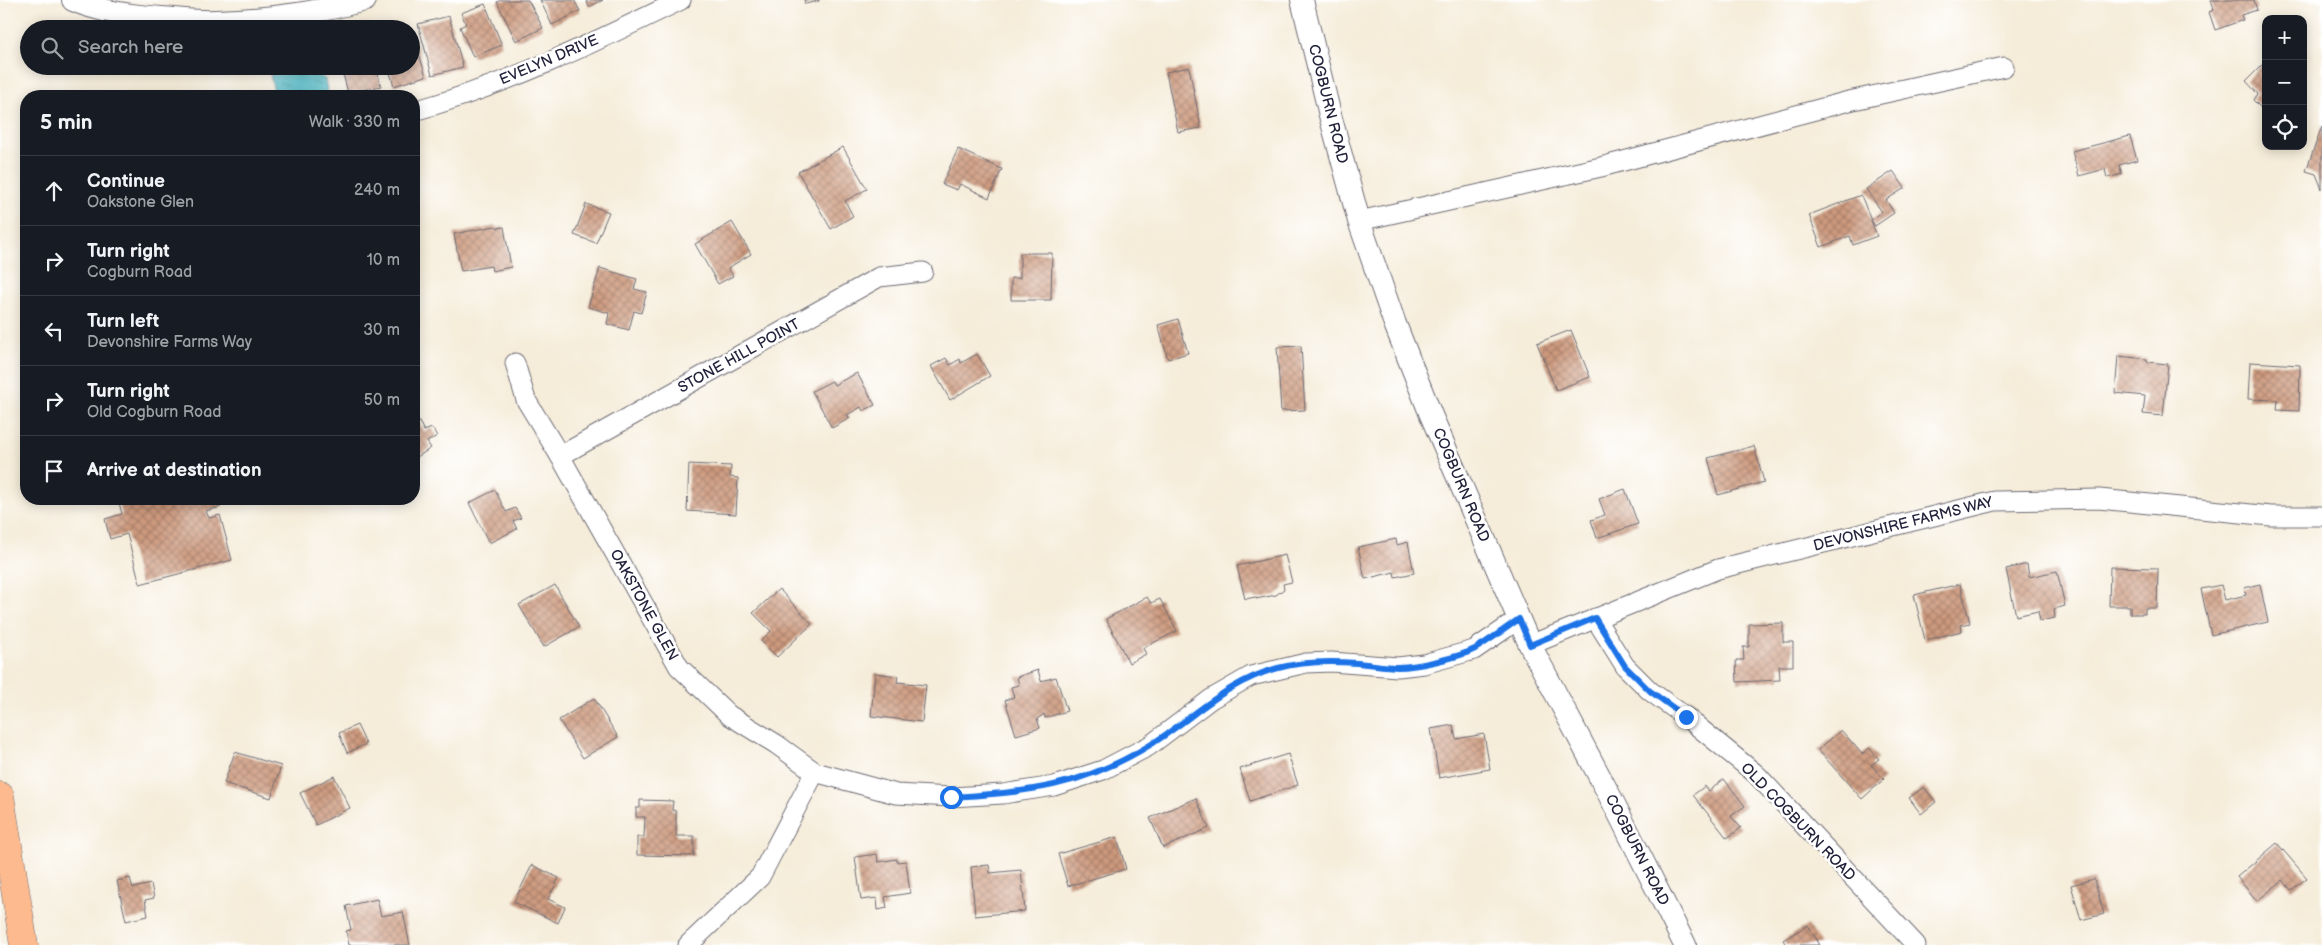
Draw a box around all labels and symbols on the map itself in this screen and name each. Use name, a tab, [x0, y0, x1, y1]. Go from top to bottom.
street label: EVELYN DRIVE	[497, 31, 602, 89]
street label: COGBURN ROAD	[1304, 42, 1352, 166]
street label: STONE HILL POINT	[675, 315, 803, 397]
street label: COGBURN ROAD	[1428, 425, 1494, 545]
street label: DEVONSHIRE FARMS WAY	[1811, 492, 1995, 555]
street label: OAKSTONE GLEN	[606, 546, 682, 664]
route end	[1675, 706, 1698, 729]
street label: OLD COGBURN ROAD	[1737, 759, 1859, 885]
route start	[940, 786, 963, 809]
street label: COGBURN ROAD	[1601, 791, 1673, 909]

